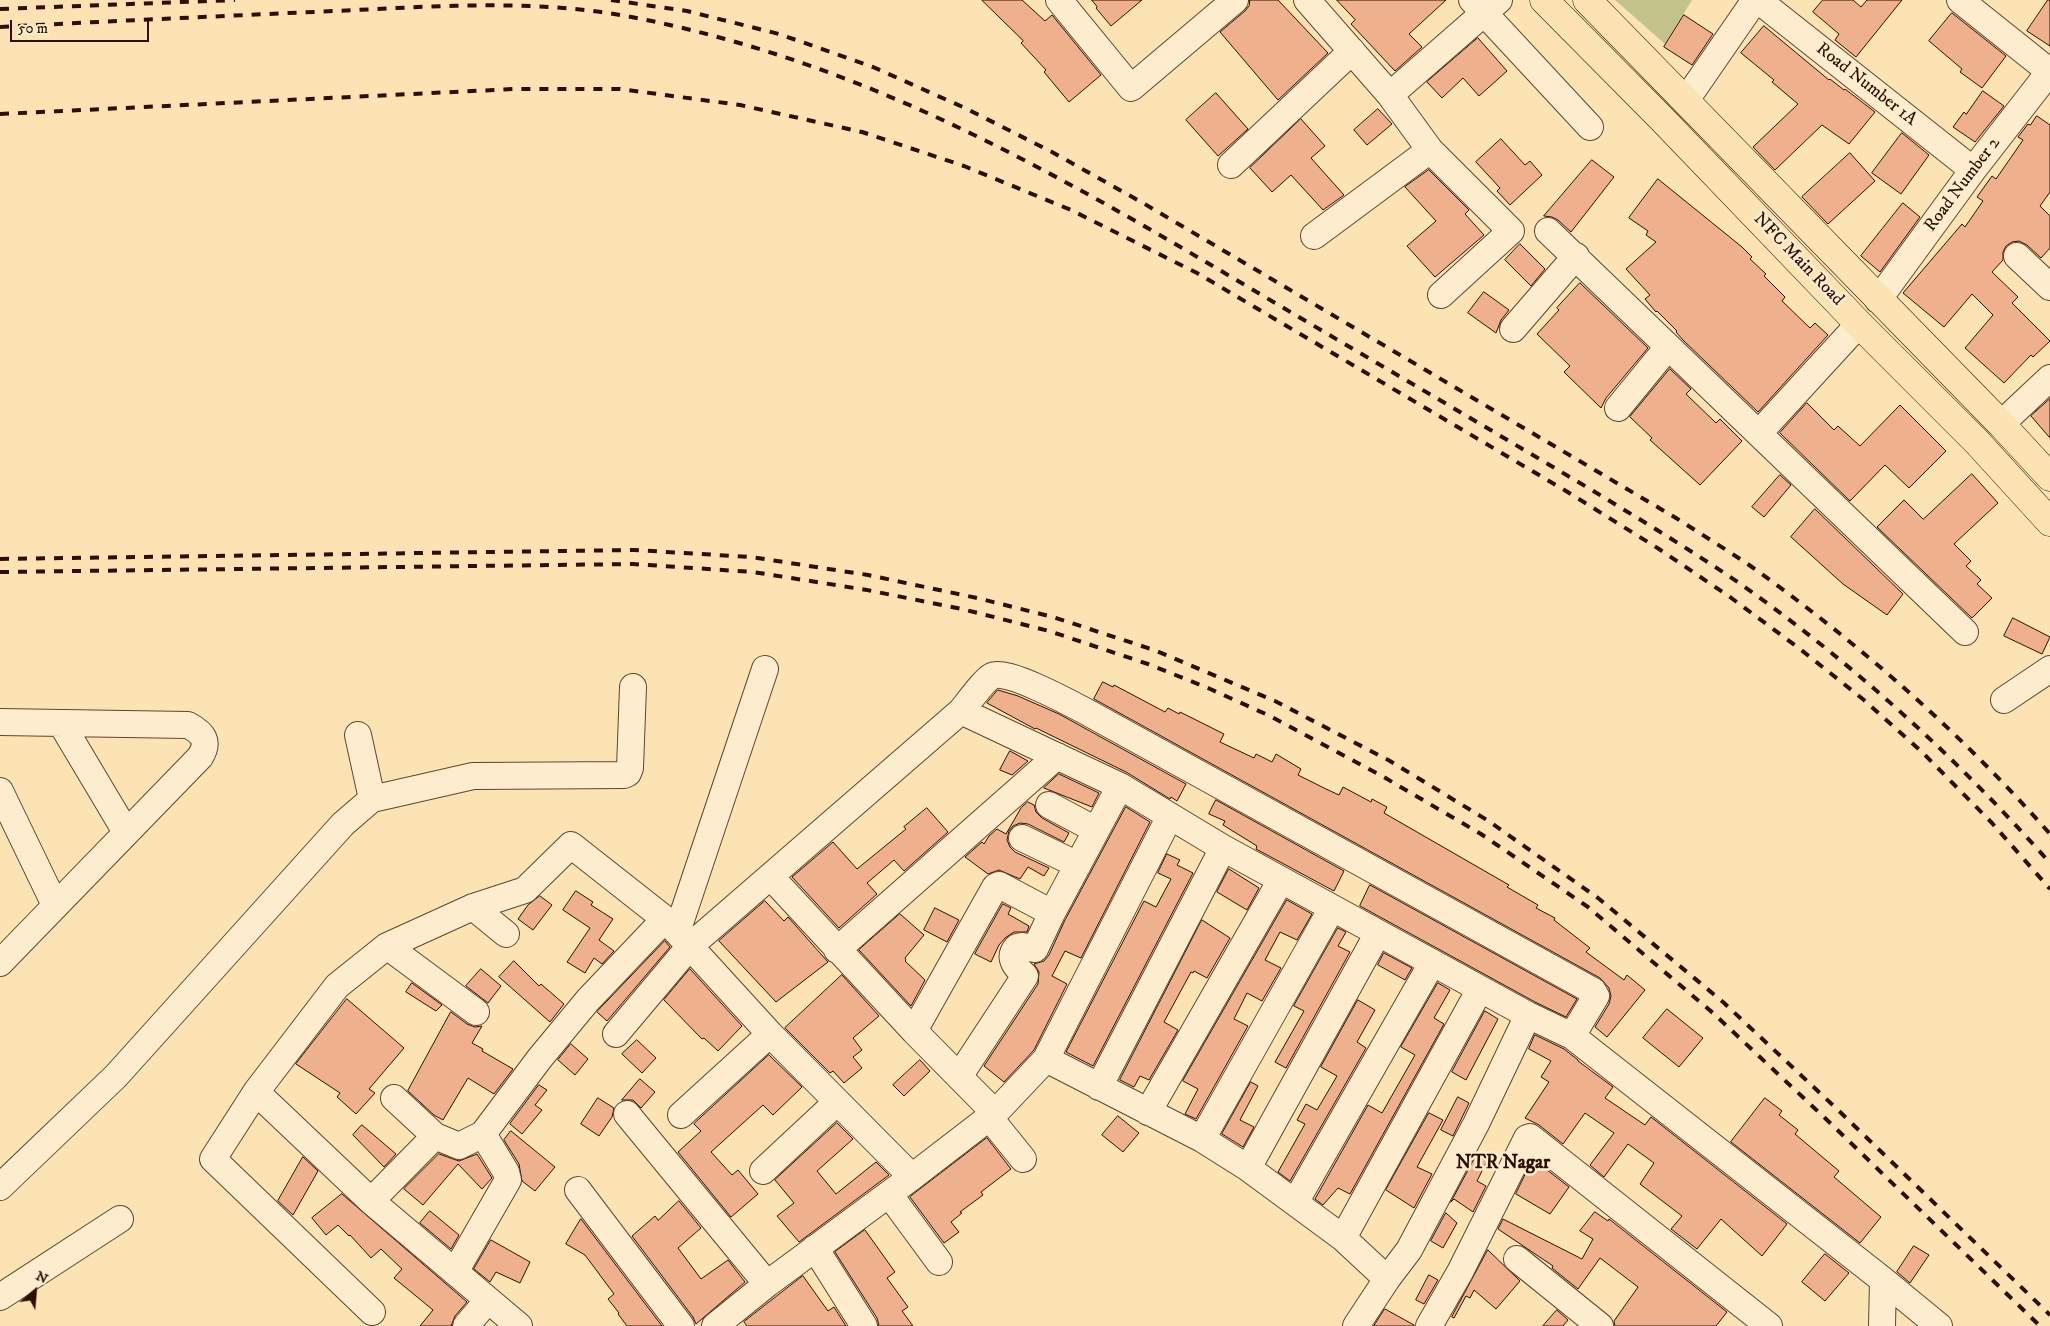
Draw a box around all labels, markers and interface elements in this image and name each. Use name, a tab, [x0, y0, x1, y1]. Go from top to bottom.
scale bar	[12, 10, 151, 42]
text: 50 m	[18, 19, 48, 38]
street label: Road Number 1A	[1811, 39, 1921, 131]
street label: Road Number 2	[1920, 133, 2006, 237]
street label: NFC Main Road	[1748, 209, 1848, 311]
district label: NTR Nagar	[1456, 1153, 1550, 1175]
north arrow	[10, 1266, 60, 1316]
text: N	[33, 1267, 51, 1288]

